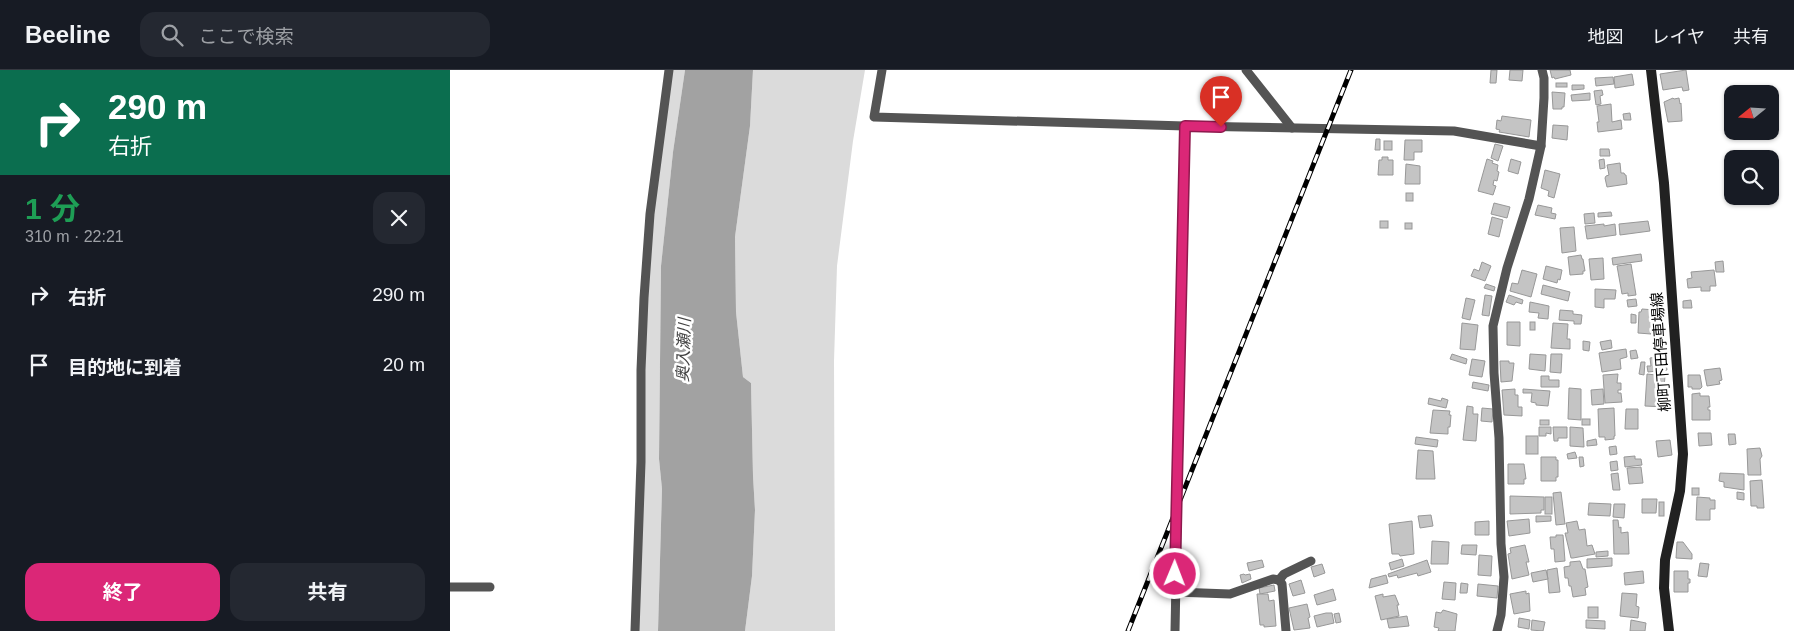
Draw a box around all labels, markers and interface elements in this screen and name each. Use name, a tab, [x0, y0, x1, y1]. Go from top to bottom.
search box	[140, 12, 490, 57]
text: Beeline	[25, 21, 110, 48]
icon: search	[158, 21, 186, 49]
text: ここで検索	[198, 26, 293, 47]
text: 地図	[1588, 27, 1624, 47]
text: レイヤ	[1652, 27, 1705, 47]
text: 共有	[1733, 27, 1769, 47]
pin	[1200, 76, 1242, 127]
icon: arrive	[1207, 83, 1235, 111]
north arrow	[1724, 85, 1779, 140]
map controls	[1724, 85, 1779, 205]
text: 290 m	[108, 87, 207, 126]
icon: right	[25, 90, 90, 155]
text: 右折	[108, 134, 152, 159]
button: search	[1724, 150, 1779, 205]
text: 1 分	[25, 192, 80, 225]
button: close	[373, 192, 425, 244]
text: 310 m · 22:21	[25, 228, 124, 245]
icon: right	[25, 281, 53, 309]
text: 290 m	[372, 284, 425, 305]
text: 右折	[68, 287, 106, 308]
street label: 柳町下田停車場線	[1648, 292, 1673, 412]
water label: 奥入瀬川	[674, 316, 693, 382]
icon: arrive	[25, 351, 53, 379]
text: 20 m	[383, 354, 425, 375]
text: 目的地に到着	[68, 357, 182, 378]
position arrow	[1148, 547, 1200, 599]
button: 終了	[25, 563, 220, 621]
button: 共有	[230, 563, 425, 621]

